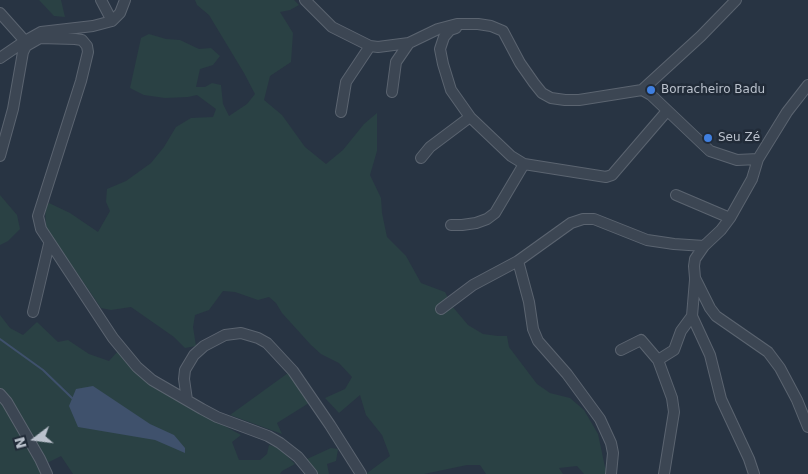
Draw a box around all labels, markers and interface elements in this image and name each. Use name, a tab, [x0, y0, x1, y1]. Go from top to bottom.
place label: Borracheiro Badu	[661, 83, 765, 97]
marker: Borracheiro Badu	[645, 84, 657, 96]
place label: Seu Zé	[718, 131, 760, 145]
marker: Seu Zé	[702, 132, 714, 144]
north arrow	[10, 414, 60, 464]
text: N	[11, 435, 30, 451]

